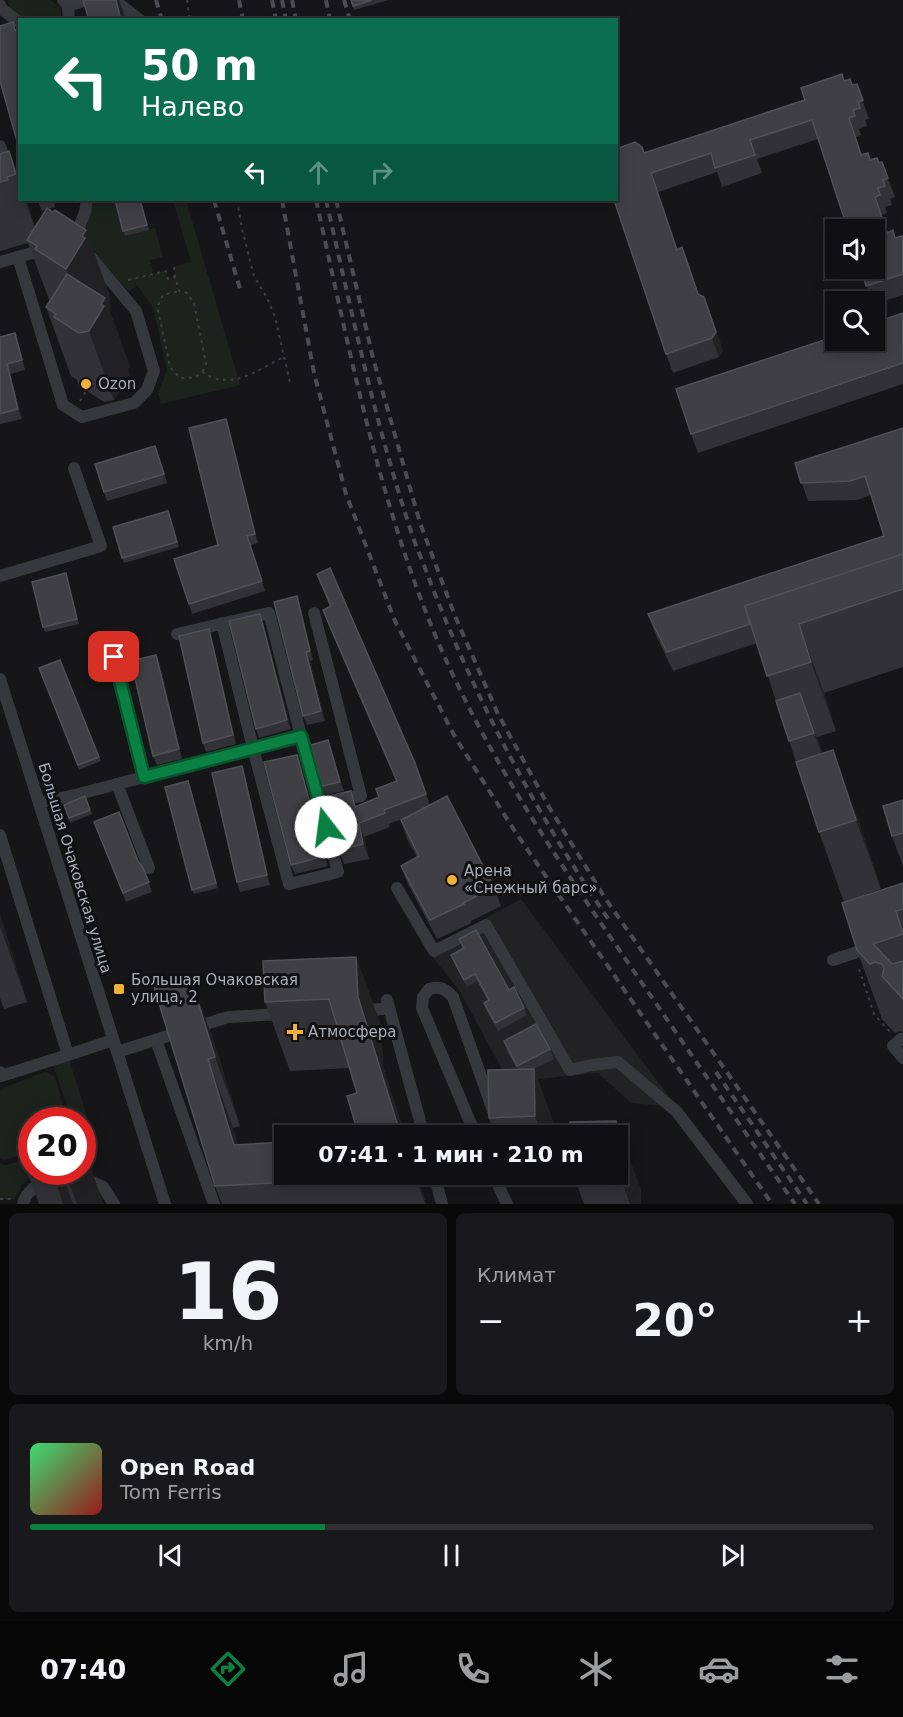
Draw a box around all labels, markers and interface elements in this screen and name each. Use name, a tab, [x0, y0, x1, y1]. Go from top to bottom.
text: 50 m	[141, 41, 258, 90]
icon: left	[42, 42, 120, 120]
text: Налево	[141, 91, 244, 122]
icon: left	[239, 156, 272, 189]
icon: ahead	[302, 156, 335, 189]
icon: right	[365, 156, 398, 189]
map controls	[825, 219, 885, 351]
button: sound	[825, 219, 885, 279]
button: search	[825, 291, 885, 351]
place label: Ozon	[98, 375, 136, 393]
marker: Ozon	[79, 377, 93, 391]
pin	[88, 631, 139, 682]
icon: arrive	[97, 640, 130, 673]
street label: Большая Очаковская улица	[34, 760, 116, 976]
position arrow	[294, 795, 358, 859]
place label: Арена «Снежный барс»	[464, 862, 598, 897]
marker: Арена «Снежный барс»	[445, 873, 459, 887]
place label: Большая Очаковская улица, 2	[131, 971, 298, 1006]
marker: Большая Очаковская улица, 2	[112, 982, 126, 996]
marker: Атмосфера	[286, 1023, 304, 1041]
place label: Атмосфера	[308, 1023, 397, 1041]
speed limit sign: 20	[18, 1107, 96, 1185]
text: 07:41 · 1 мин · 210 m	[318, 1142, 584, 1167]
text: 16	[174, 1247, 282, 1337]
text: Климат	[477, 1263, 556, 1287]
text: 20°	[632, 1294, 718, 1347]
text: −	[477, 1301, 505, 1340]
text: +	[845, 1301, 873, 1340]
text: km/h	[203, 1331, 253, 1355]
text: Open Road	[120, 1455, 255, 1480]
text: Tom Ferris	[120, 1480, 222, 1504]
icon: previous	[154, 1539, 187, 1572]
icon: pause	[435, 1539, 468, 1572]
icon: next	[716, 1539, 749, 1572]
icon: directions	[207, 1648, 249, 1690]
icon: music	[330, 1648, 372, 1690]
icon: phone	[452, 1648, 494, 1690]
icon: climate	[575, 1648, 617, 1690]
icon: car	[698, 1648, 740, 1690]
icon: filters	[821, 1648, 863, 1690]
text: 07:40	[40, 1654, 126, 1685]

